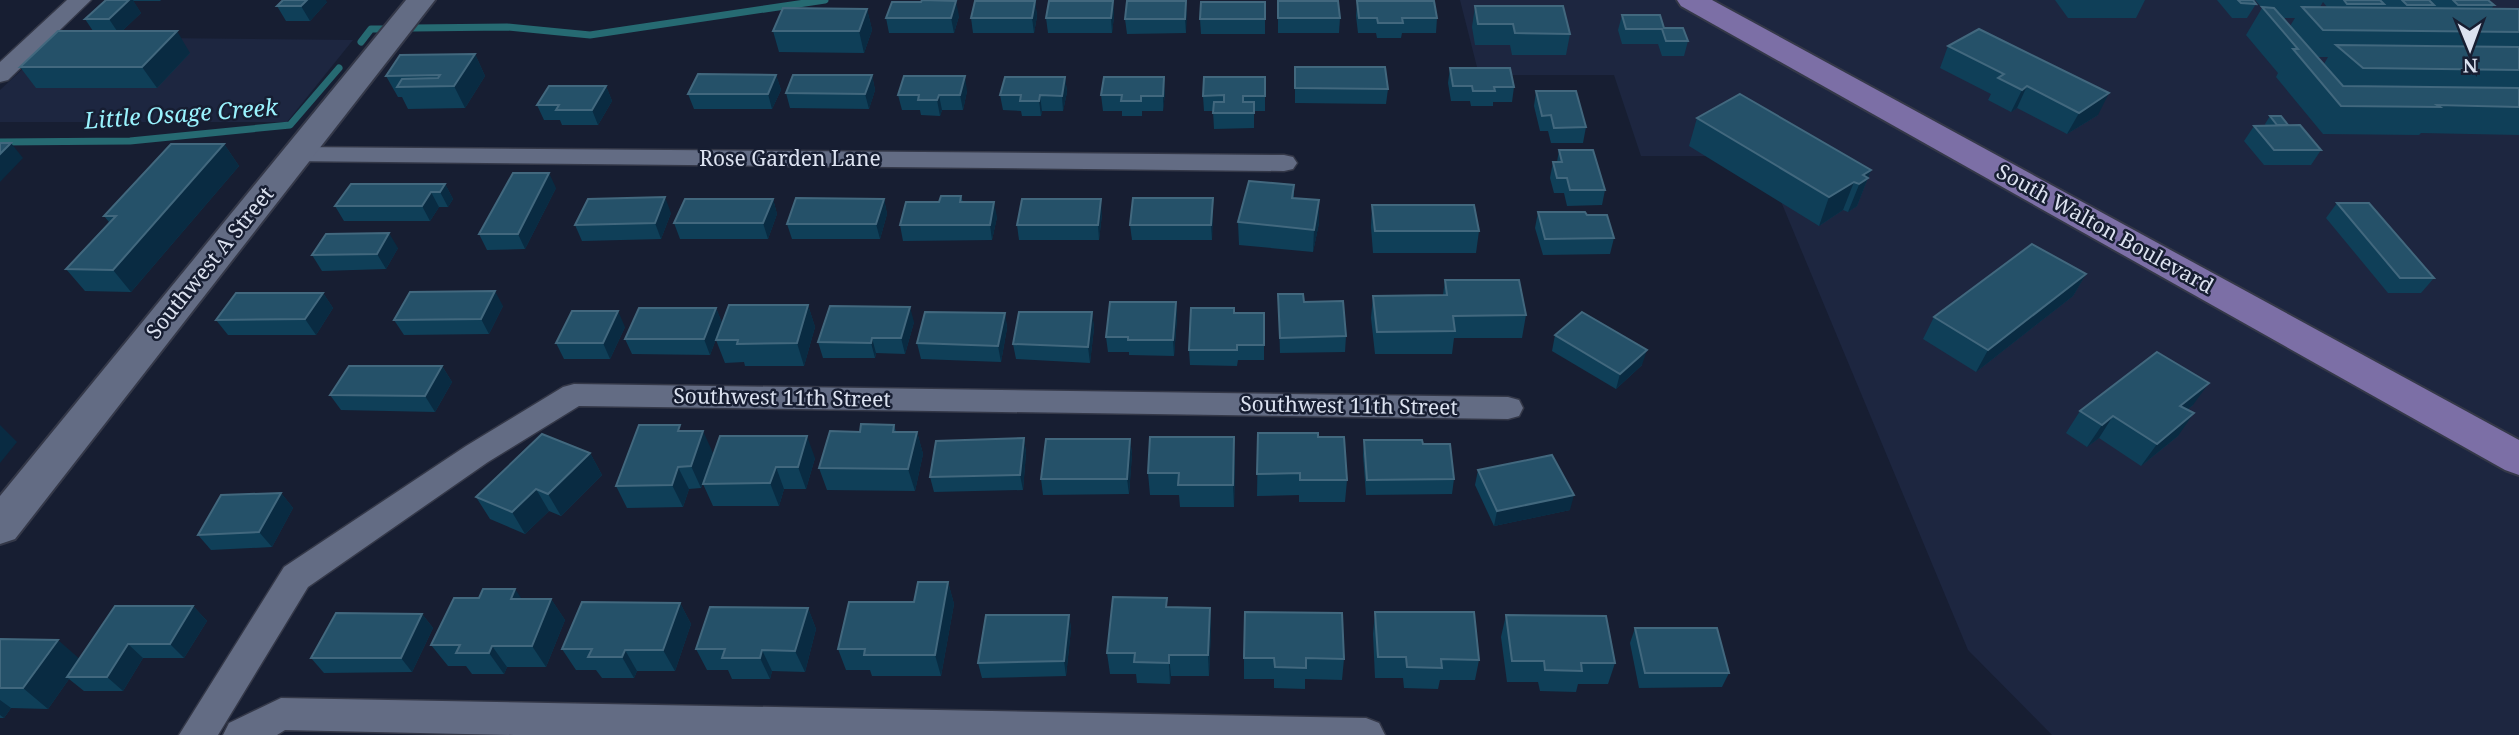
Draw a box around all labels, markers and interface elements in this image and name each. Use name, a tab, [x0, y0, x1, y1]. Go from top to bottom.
north arrow	[2435, 14, 2505, 84]
text: N	[2463, 53, 2478, 79]
water label: Little Osage Creek	[82, 90, 280, 136]
street label: Rose Garden Lane	[699, 144, 881, 172]
street label: South Walton Boulevard	[1992, 157, 2219, 300]
street label: Southwest A Street	[139, 180, 279, 344]
street label: Southwest 11th Street	[673, 381, 891, 413]
street label: Southwest 11th Street	[1240, 389, 1458, 421]

